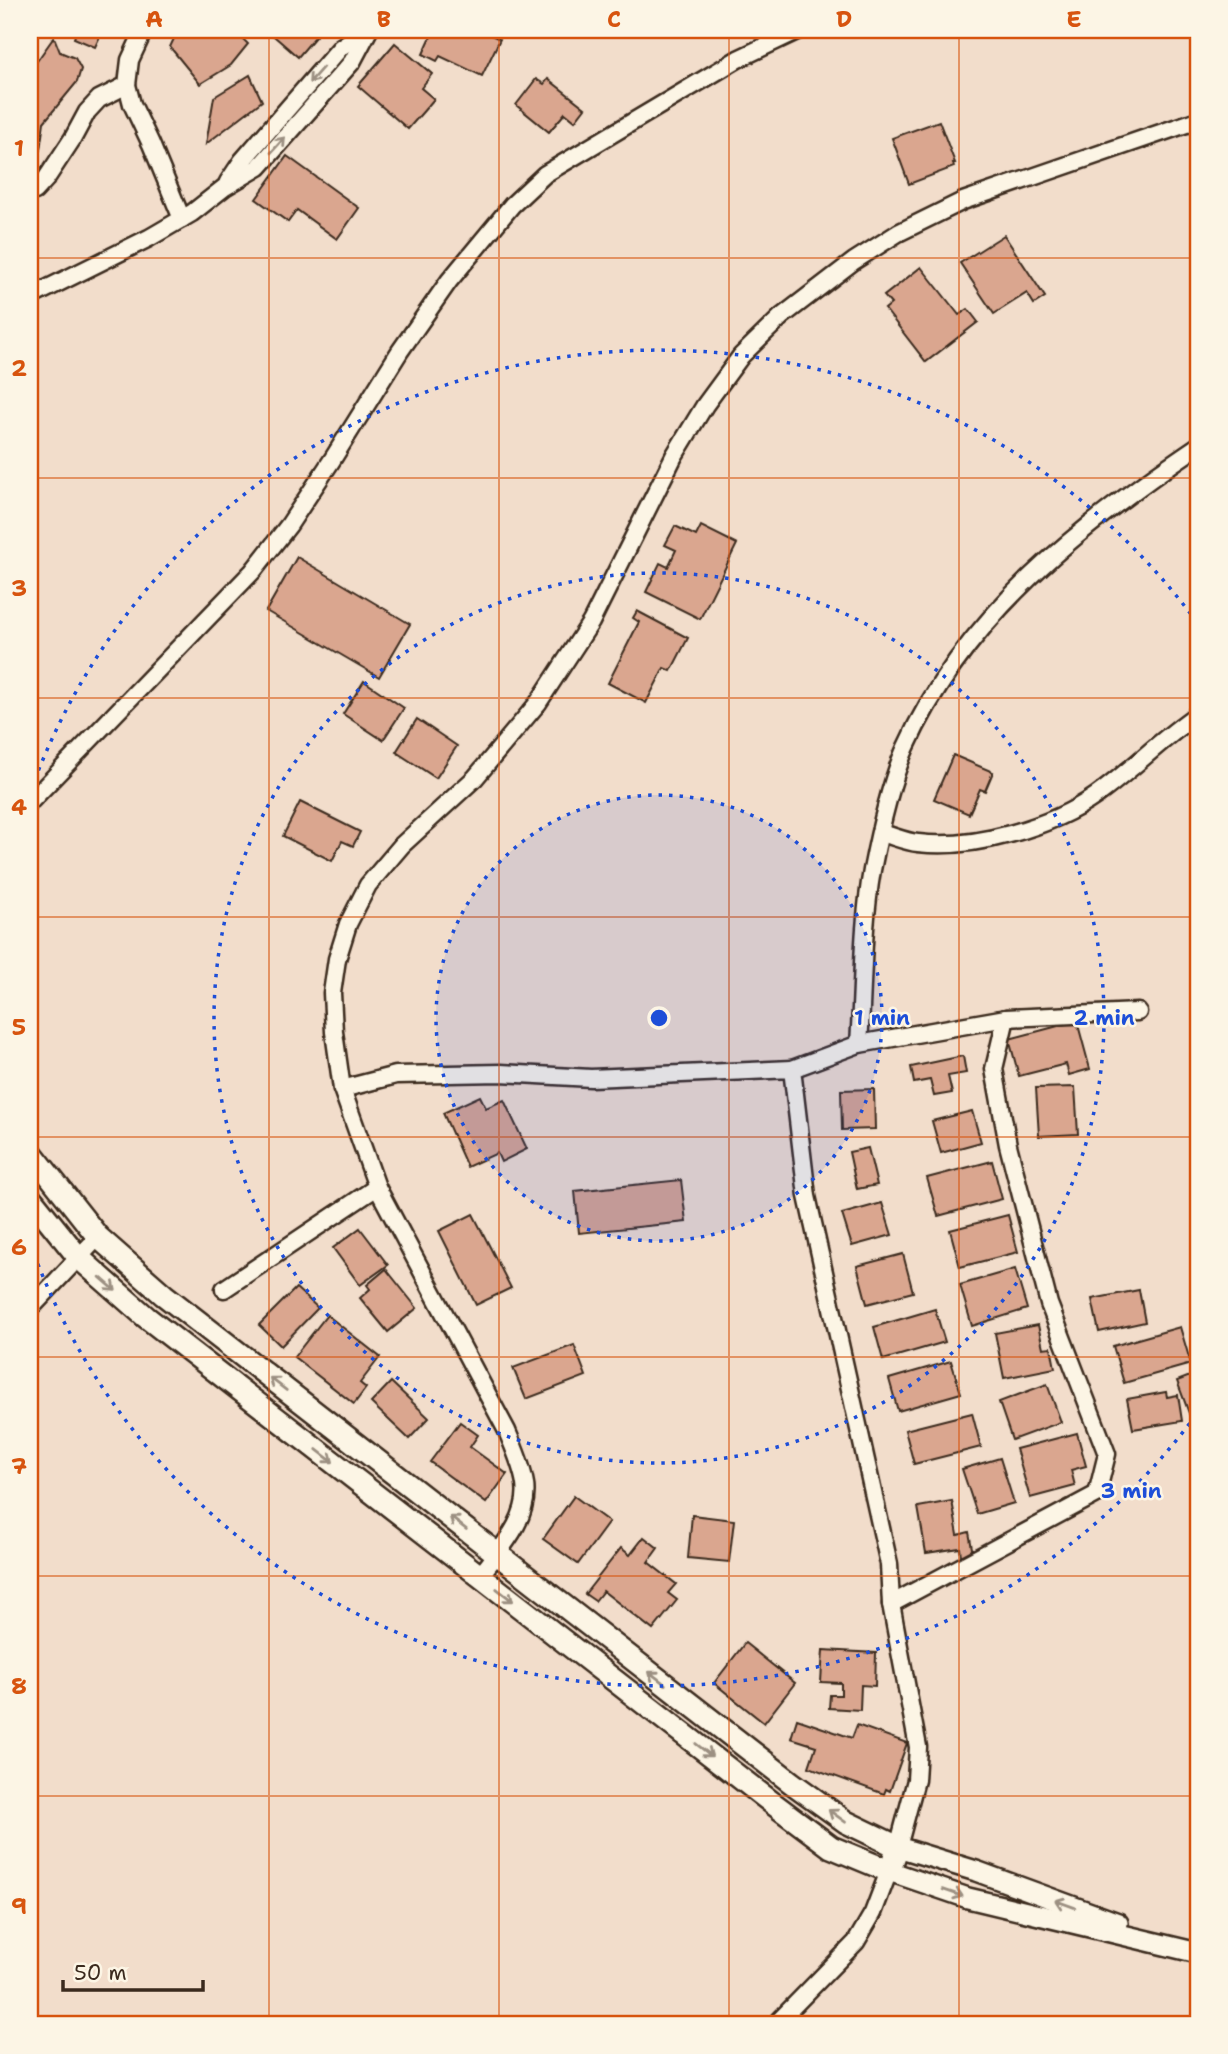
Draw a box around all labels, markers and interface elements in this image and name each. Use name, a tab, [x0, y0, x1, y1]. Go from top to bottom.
text: A	[145, 4, 163, 34]
text: B	[377, 4, 391, 34]
text: C	[607, 4, 621, 34]
text: D	[836, 4, 852, 34]
text: E	[1066, 4, 1082, 34]
one-way arrow	[308, 66, 324, 84]
text: 1	[14, 133, 24, 163]
one-way arrow	[270, 136, 286, 154]
text: 2	[11, 353, 27, 383]
text: 3	[11, 573, 27, 603]
text: 4	[11, 792, 27, 822]
text: 1 min	[854, 1004, 910, 1032]
text: 2 min	[1073, 1004, 1135, 1032]
centre of rings	[647, 1006, 671, 1030]
text: 5	[12, 1012, 26, 1042]
text: 6	[11, 1232, 27, 1262]
one-way arrow	[99, 1276, 117, 1292]
one-way arrow	[270, 1376, 288, 1391]
one-way arrow	[315, 1448, 334, 1463]
text: 7	[11, 1451, 27, 1481]
text: 3 min	[1100, 1477, 1162, 1505]
one-way arrow	[449, 1516, 468, 1531]
one-way arrow	[495, 1588, 513, 1603]
one-way arrow	[648, 1670, 667, 1685]
text: 8	[11, 1671, 27, 1701]
one-way arrow	[694, 1742, 712, 1757]
one-way arrow	[828, 1809, 847, 1824]
one-way arrow	[942, 1888, 964, 1900]
text: 9	[11, 1891, 27, 1921]
one-way arrow	[1055, 1897, 1077, 1909]
scale bar	[63, 1949, 203, 1993]
text: 50 m	[74, 1959, 127, 1987]

